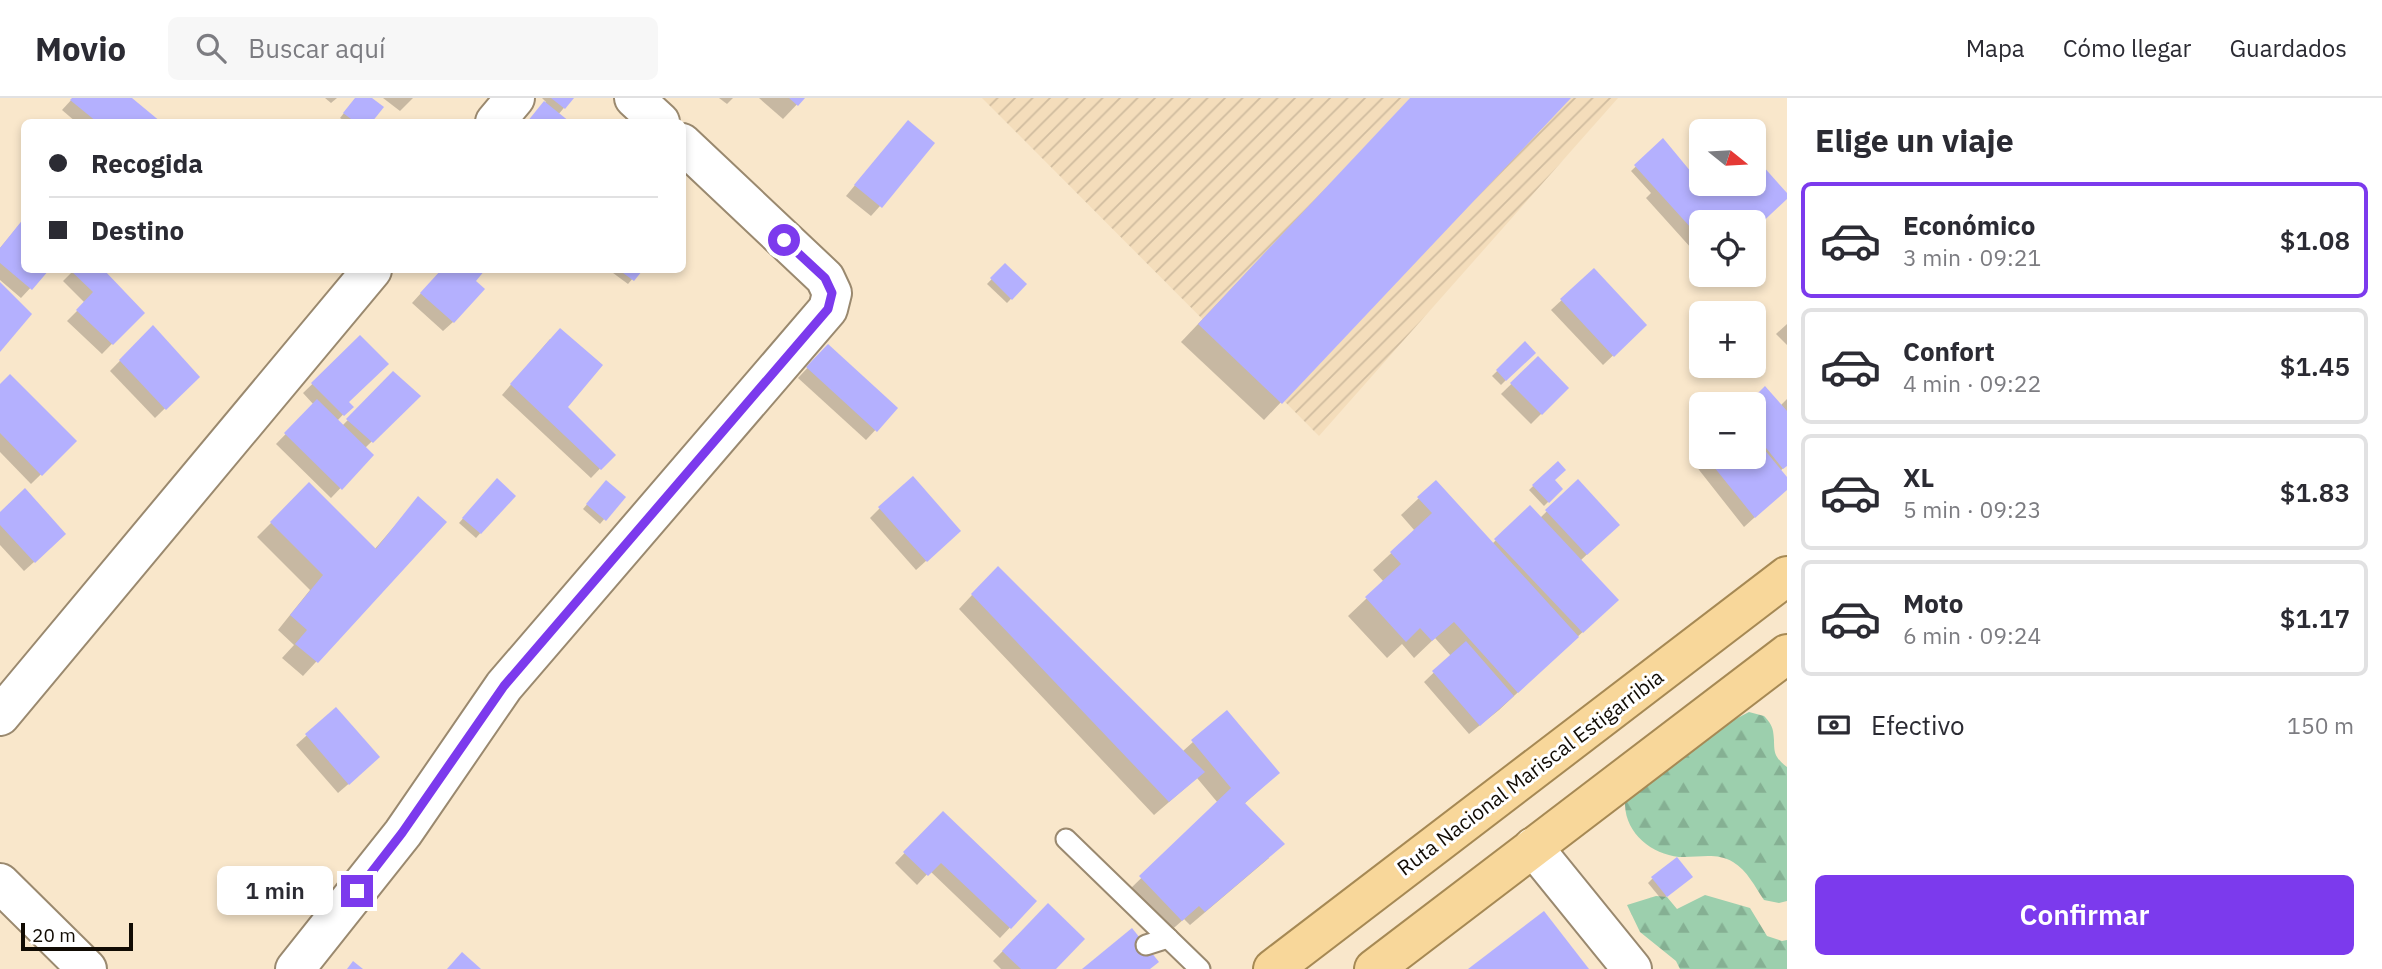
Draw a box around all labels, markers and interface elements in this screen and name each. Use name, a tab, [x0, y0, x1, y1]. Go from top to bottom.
search box	[168, 17, 658, 80]
text: Movio	[35, 27, 126, 70]
icon: search	[192, 29, 230, 67]
text: Buscar aquí	[248, 31, 385, 65]
text: Mapa	[1966, 32, 2025, 64]
text: Cómo llegar	[2063, 32, 2191, 64]
text: Guardados	[2229, 32, 2347, 64]
north arrow	[1689, 119, 1766, 196]
map controls	[1689, 119, 1766, 469]
text: Elige un viaje	[1815, 119, 2014, 161]
text: Recogida	[91, 146, 203, 180]
text: Económico	[1903, 208, 2035, 242]
icon: car	[1819, 209, 1882, 272]
button: locate	[1689, 210, 1766, 287]
text: Destino	[91, 213, 184, 247]
text: $1.08	[2280, 223, 2350, 257]
route start	[768, 224, 800, 256]
text: 3 min · 09:21	[1903, 242, 2041, 272]
button: +	[1689, 301, 1766, 378]
text: Confort	[1903, 334, 1995, 368]
icon: car	[1819, 335, 1882, 398]
text: $1.45	[2280, 349, 2350, 383]
text: 4 min · 09:22	[1903, 368, 2041, 398]
button: −	[1689, 392, 1766, 469]
text: XL	[1903, 460, 1934, 494]
icon: car	[1819, 461, 1882, 524]
text: $1.83	[2280, 475, 2350, 509]
text: 5 min · 09:23	[1903, 494, 2041, 524]
text: Moto	[1903, 586, 1963, 620]
icon: car	[1819, 587, 1882, 650]
text: $1.17	[2280, 601, 2350, 635]
text: 6 min · 09:24	[1903, 620, 2041, 650]
street label: Ruta Nacional Mariscal Estigarribia	[1391, 662, 1669, 882]
icon: cash	[1815, 706, 1853, 744]
text: Efectivo	[1871, 708, 1965, 742]
text: 150 m	[2287, 710, 2354, 740]
callout: 1 min	[217, 866, 332, 916]
text: 1 min	[245, 875, 305, 905]
route end	[341, 875, 373, 907]
button: Confirmar	[1815, 875, 2354, 955]
scale bar	[21, 920, 133, 952]
text: 20 m	[32, 923, 76, 947]

